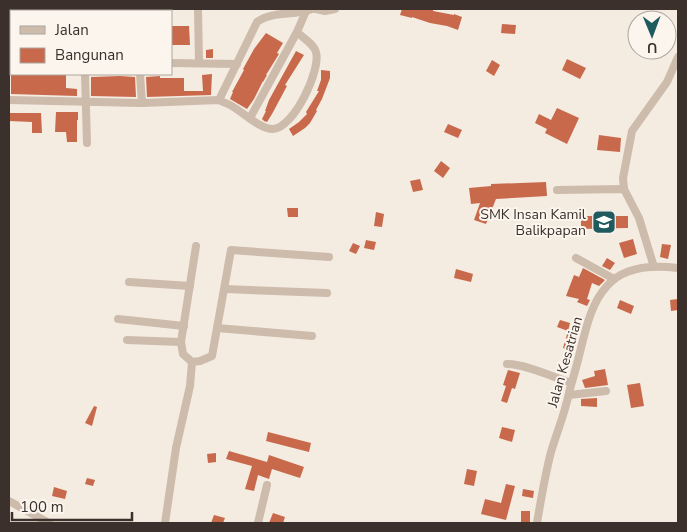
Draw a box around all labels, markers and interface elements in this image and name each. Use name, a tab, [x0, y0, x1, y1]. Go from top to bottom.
legend	[10, 10, 172, 75]
north arrow	[627, 10, 677, 60]
text: Jalan	[54, 20, 89, 40]
text: U	[647, 38, 658, 57]
text: Bangunan	[55, 45, 124, 65]
place label: SMK Insan Kamil Balikpapan	[480, 205, 587, 240]
school or university icon: SMK Insan Kamil Balikpapan	[591, 209, 617, 235]
street label: Jalan Kesatrian	[543, 314, 587, 411]
scale bar	[12, 490, 132, 522]
text: 100 m	[20, 497, 64, 517]

